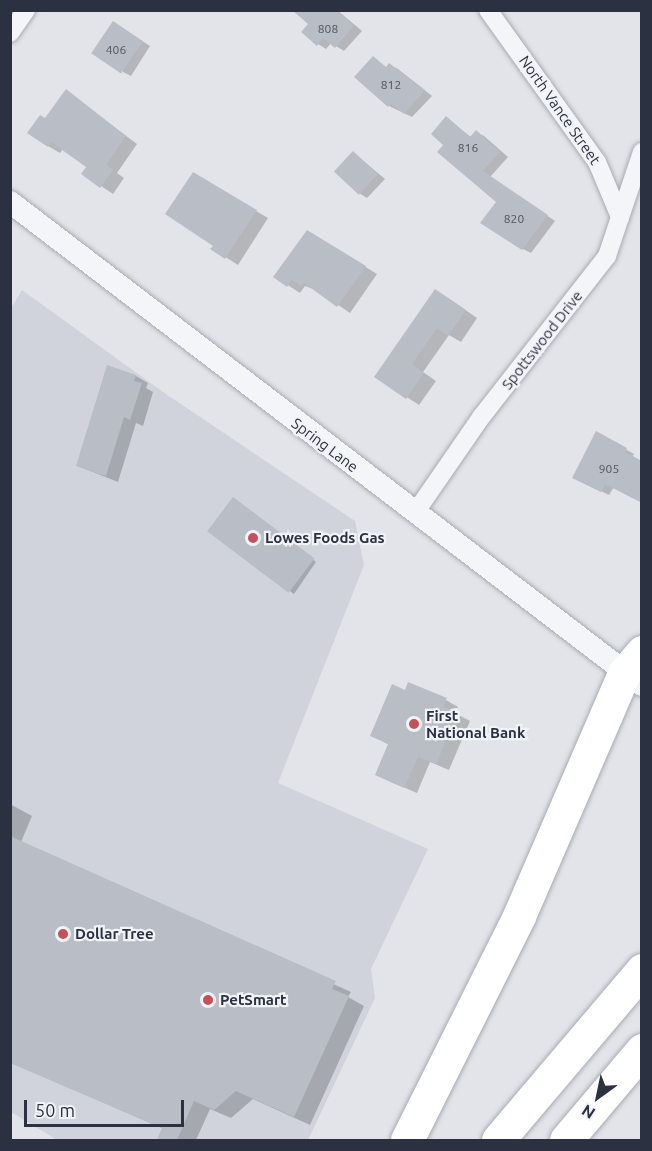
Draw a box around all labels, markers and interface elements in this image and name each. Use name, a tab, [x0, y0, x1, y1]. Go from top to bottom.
house number: 808	[318, 22, 338, 36]
house number: 406	[106, 43, 126, 57]
street label: North Vance Street	[516, 52, 604, 168]
house number: 812	[381, 78, 401, 92]
house number: 816	[458, 141, 478, 155]
house number: 820	[504, 212, 524, 226]
street label: Spottswood Drive	[498, 287, 586, 393]
street label: Spring Lane	[288, 414, 362, 476]
house number: 905	[599, 462, 619, 476]
place label: Lowes Foods Gas	[265, 529, 385, 547]
marker: Lowes Foods Gas	[246, 531, 260, 545]
place label: First National Bank	[426, 706, 525, 741]
marker: First National Bank	[407, 717, 421, 731]
place label: Dollar Tree	[75, 925, 154, 943]
marker: Dollar Tree	[56, 927, 70, 941]
place label: PetSmart	[220, 991, 287, 1009]
marker: PetSmart	[201, 993, 215, 1007]
north arrow	[568, 1067, 628, 1127]
scale bar	[27, 1088, 188, 1126]
text: 50 m	[35, 1100, 75, 1120]
text: N	[578, 1101, 598, 1123]

